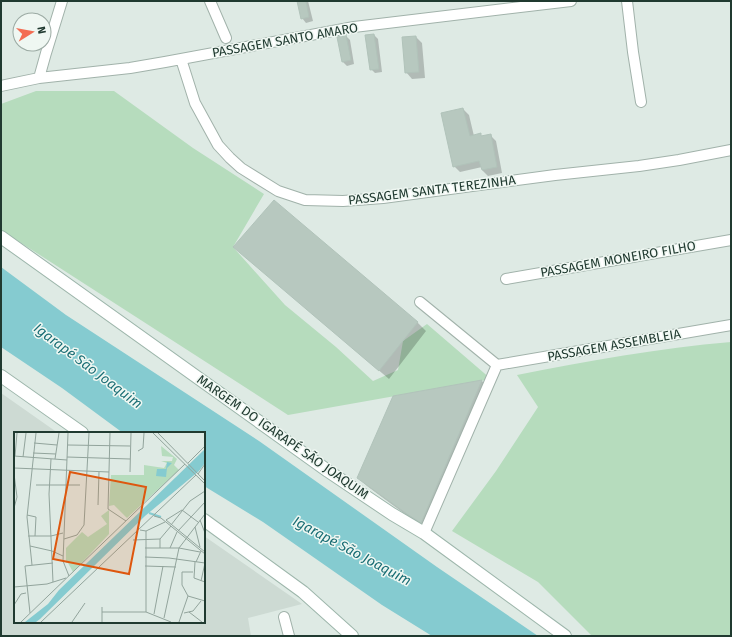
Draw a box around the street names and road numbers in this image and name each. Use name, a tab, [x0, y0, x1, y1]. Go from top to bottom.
street label: PASSAGEM SANTO AMARO	[211, 20, 359, 60]
street label: PASSAGEM SANTA TEREZINHA	[347, 172, 517, 208]
street label: PASSAGEM MONEIRO FILHO	[539, 238, 697, 280]
street label: PASSAGEM ASSEMBLEIA	[546, 326, 682, 364]
street label: MARGEM DO IGARAPÉ SÃO JOAQUIM	[194, 372, 372, 502]

